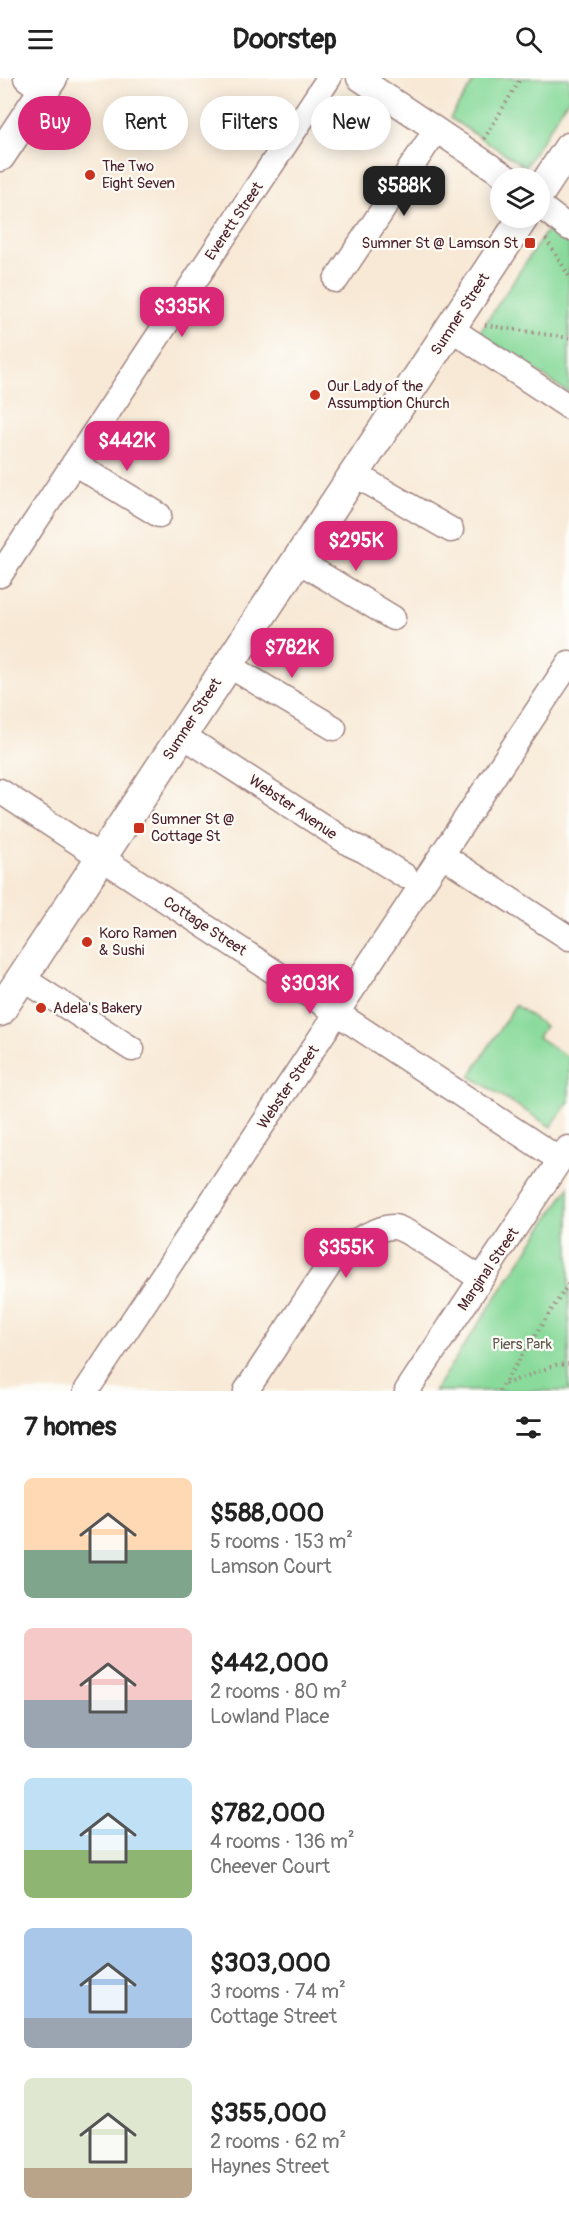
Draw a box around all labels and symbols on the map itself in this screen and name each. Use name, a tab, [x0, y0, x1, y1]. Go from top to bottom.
place label: The Two Eight Seven	[102, 157, 175, 193]
pin: $588K	[362, 166, 446, 217]
marker: The Two Eight Seven	[83, 168, 97, 182]
street label: Everett Street	[201, 178, 268, 264]
place label: Sumner St @ Lamson St	[361, 234, 519, 253]
marker: Sumner St @ Lamson St	[523, 236, 537, 250]
street label: Sumner Street	[427, 269, 495, 359]
pin: $335K	[140, 287, 224, 338]
place label: Our Lady of the Assumption Church	[327, 377, 450, 413]
marker: Our Lady of the Assumption Church	[308, 388, 322, 402]
pin: $442K	[85, 421, 169, 472]
pin: $295K	[314, 521, 398, 572]
pin: $782K	[250, 628, 334, 679]
street label: Sumner Street	[159, 674, 227, 764]
street label: Webster Avenue	[245, 771, 341, 844]
place label: Sumner St @ Cottage St	[151, 810, 235, 846]
marker: Sumner St @ Cottage St	[132, 821, 146, 835]
street label: Cottage Street	[160, 893, 251, 961]
place label: Koro Ramen & Sushi	[99, 924, 177, 960]
marker: Koro Ramen & Sushi	[80, 935, 94, 949]
pin: $303K	[268, 964, 352, 1015]
place label: Adela's Bakery	[53, 999, 143, 1018]
marker: Adela's Bakery	[34, 1001, 48, 1015]
street label: Webster Street	[253, 1041, 324, 1133]
street label: Marginal Street	[454, 1223, 524, 1314]
pin: $355K	[304, 1228, 388, 1279]
park label: Piers Park	[492, 1335, 553, 1354]

